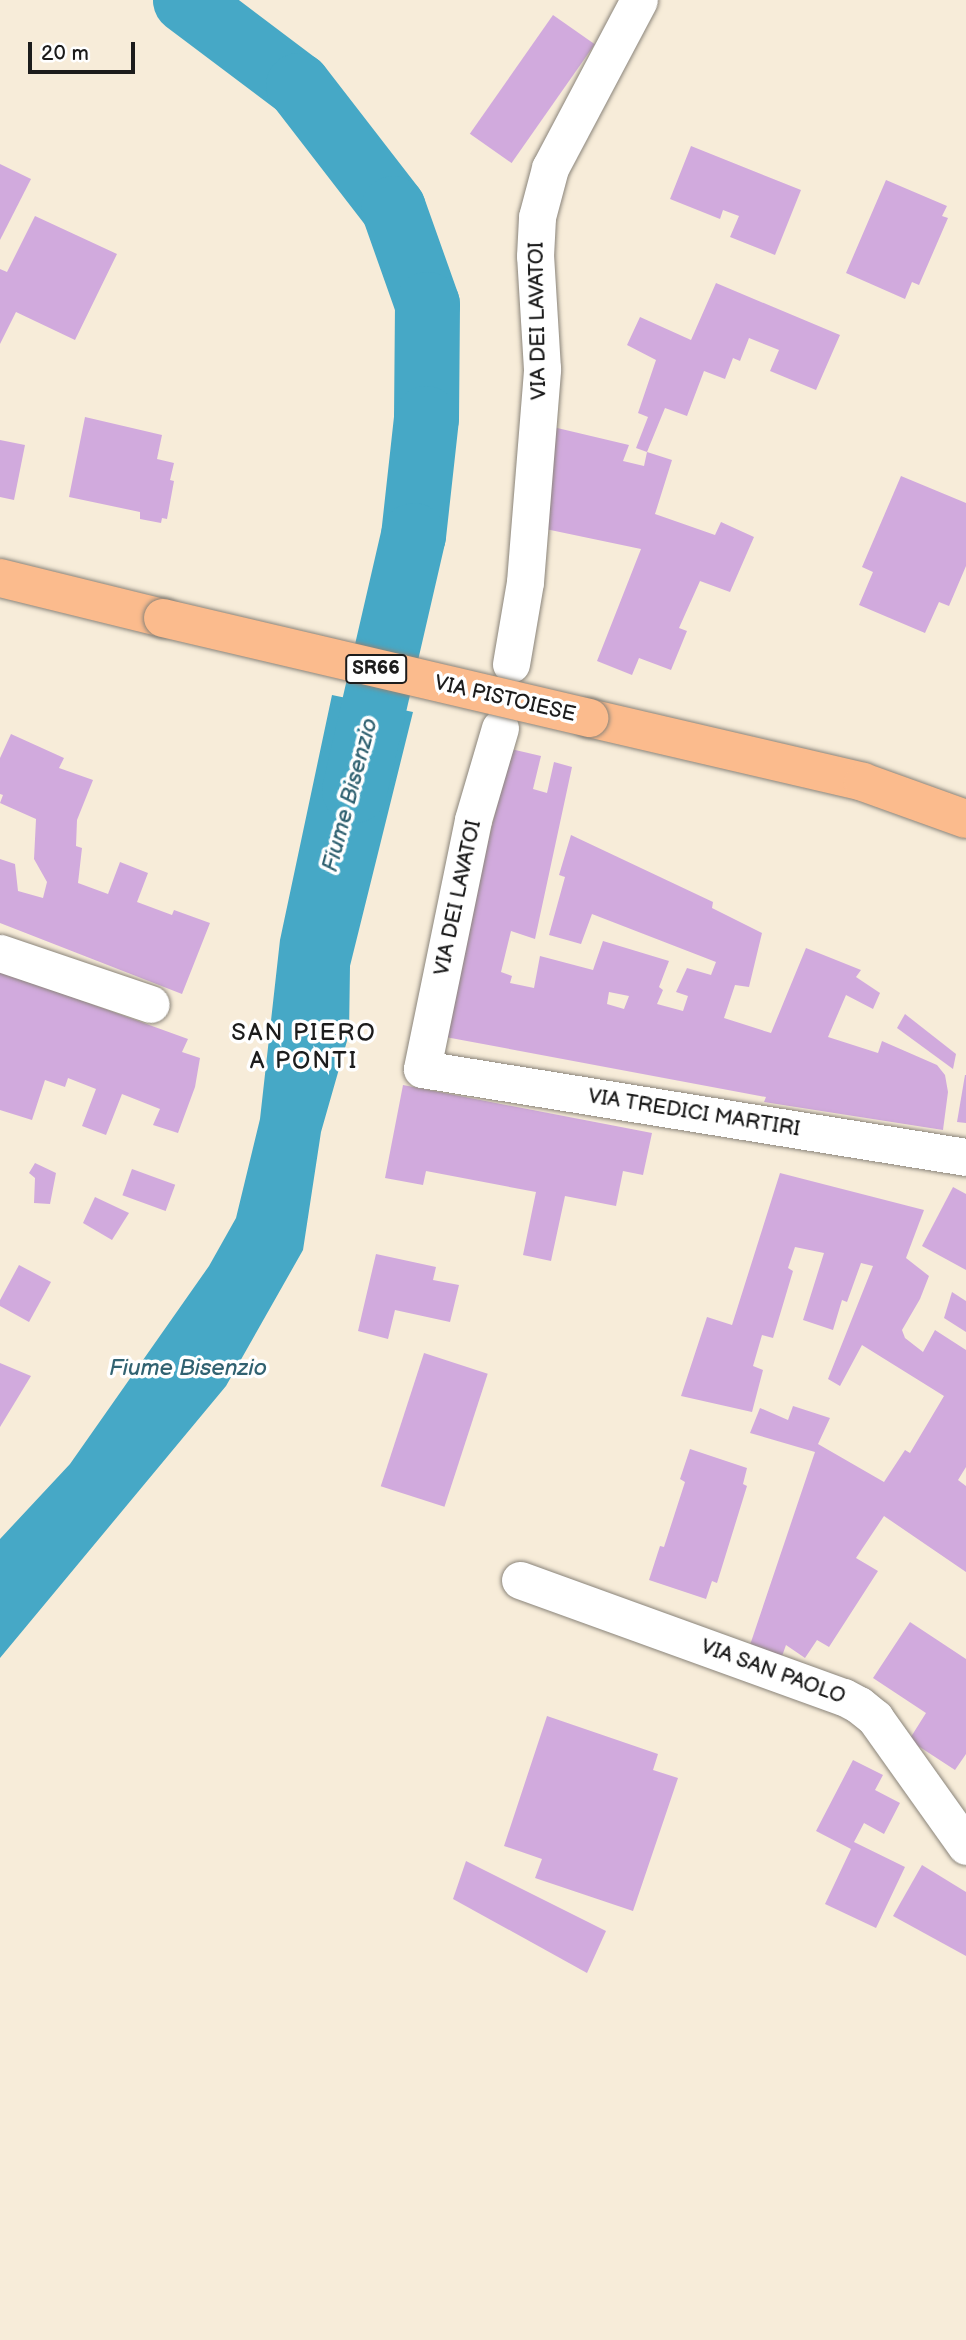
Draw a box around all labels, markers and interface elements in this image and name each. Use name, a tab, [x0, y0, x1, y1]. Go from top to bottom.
scale bar	[32, 28, 138, 72]
text: 20 m	[41, 41, 89, 66]
street label: VIA DEI LAVATOI	[524, 242, 552, 400]
road number: SR66	[344, 654, 408, 684]
street label: VIA PISTOIESE	[432, 671, 578, 727]
water label: Fiume Bisenzio	[316, 715, 384, 875]
street label: VIA DEI LAVATOI	[429, 818, 487, 978]
district label: SAN PIERO A PONTI	[232, 1019, 376, 1075]
street label: VIA TREDICI MARTIRI	[586, 1084, 802, 1142]
water label: Fiume Bisenzio	[109, 1354, 267, 1382]
street label: VIA SAN PAOLO	[697, 1634, 849, 1710]

